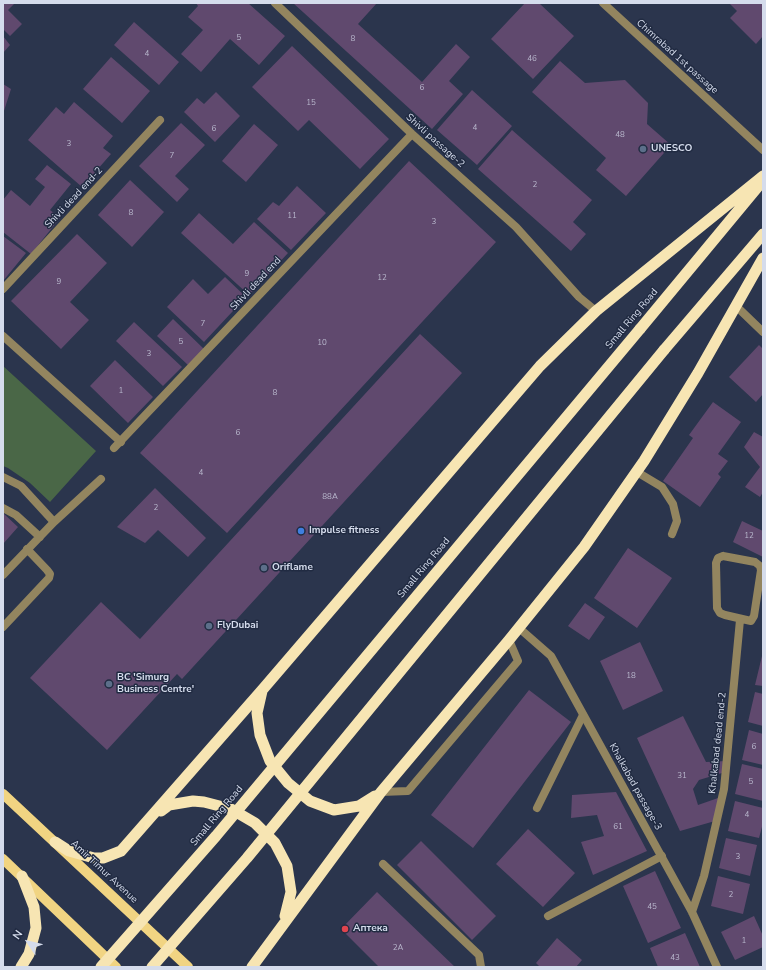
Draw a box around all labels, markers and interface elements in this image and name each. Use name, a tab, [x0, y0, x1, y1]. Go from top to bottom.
street label: Chimrabad 1st passage	[634, 17, 720, 97]
house number: 5	[237, 33, 241, 43]
house number: 8	[351, 34, 355, 44]
house number: 4	[145, 49, 149, 59]
house number: 46	[527, 54, 537, 64]
house number: 6	[420, 83, 424, 93]
house number: 15	[306, 98, 316, 108]
street label: Shivli passage-2	[403, 112, 467, 170]
house number: 4	[473, 123, 477, 133]
house number: 6	[212, 124, 216, 134]
house number: 48	[615, 130, 625, 140]
house number: 3	[67, 139, 71, 149]
place label: UNESCO	[651, 143, 692, 155]
marker: UNESCO	[638, 144, 648, 154]
house number: 7	[170, 151, 174, 161]
street label: Shivli dead end-2	[43, 165, 105, 231]
house number: 2	[533, 180, 537, 190]
house number: 8	[129, 208, 133, 218]
house number: 11	[287, 211, 297, 221]
house number: 3	[432, 217, 436, 227]
street label: Shivli dead end	[228, 255, 284, 313]
house number: 9	[245, 269, 249, 279]
house number: 12	[377, 273, 387, 283]
house number: 9	[57, 277, 61, 287]
street label: Small Ring Road	[603, 286, 661, 352]
house number: 7	[201, 319, 205, 329]
house number: 5	[179, 337, 183, 347]
house number: 10	[317, 338, 327, 348]
house number: 3	[147, 349, 151, 359]
house number: 1	[119, 386, 123, 396]
house number: 8	[273, 388, 277, 398]
house number: 6	[236, 428, 240, 438]
house number: 4	[199, 468, 203, 478]
house number: 88A	[322, 492, 338, 502]
house number: 2	[154, 503, 158, 513]
place label: Impulse fitness	[309, 525, 379, 537]
marker: Impulse fitness	[296, 526, 306, 536]
house number: 12	[744, 531, 754, 541]
street label: Small Ring Road	[395, 535, 453, 601]
place label: Oriflame	[272, 562, 313, 574]
marker: Oriflame	[259, 563, 269, 573]
place label: FlyDubai	[217, 620, 258, 632]
marker: FlyDubai	[204, 621, 214, 631]
house number: 18	[626, 671, 636, 681]
place label: BC 'Simurg Business Centre'	[117, 672, 194, 696]
marker: BC 'Simurg Business Centre'	[104, 679, 114, 689]
street label: Khalkabad dead end-2	[707, 692, 729, 794]
street label: Khalkabad passage-3	[606, 741, 664, 833]
house number: 6	[752, 742, 756, 752]
house number: 31	[677, 771, 687, 781]
house number: 5	[749, 777, 753, 787]
street label: Small Ring Road	[188, 783, 246, 849]
house number: 4	[745, 810, 749, 820]
house number: 61	[613, 822, 623, 832]
street label: Amir Timur Avenue	[68, 838, 140, 906]
house number: 3	[736, 852, 740, 862]
house number: 2	[729, 890, 733, 900]
house number: 45	[647, 902, 657, 912]
north arrow	[8, 922, 48, 962]
place label: Аптека	[353, 923, 388, 935]
marker: Аптека	[340, 924, 350, 934]
text: N	[9, 927, 26, 943]
house number: 1	[742, 936, 746, 946]
house number: 2A	[393, 943, 403, 953]
house number: 43	[670, 953, 680, 963]

